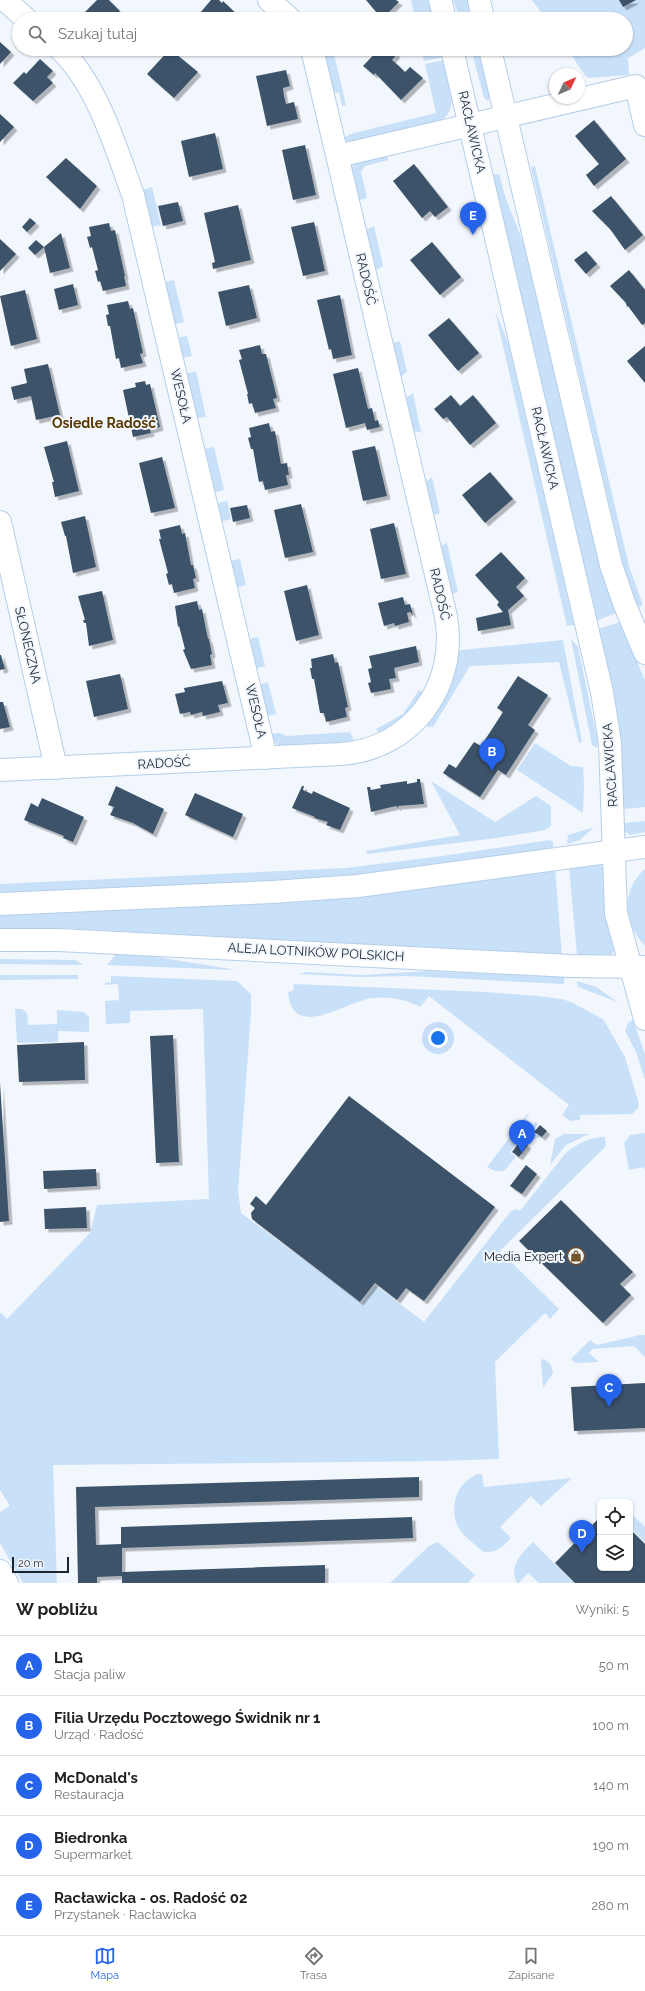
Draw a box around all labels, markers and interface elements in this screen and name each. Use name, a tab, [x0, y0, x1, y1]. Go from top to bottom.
search box	[12, 12, 633, 56]
icon: search	[26, 23, 48, 45]
text: Szukaj tutaj	[58, 25, 137, 43]
north arrow	[549, 68, 585, 104]
street label: RACŁAWICKA	[455, 89, 489, 175]
pin: E	[460, 202, 486, 235]
street label: RADOŚĆ	[353, 251, 380, 307]
street label: WESOŁA	[167, 367, 195, 425]
street label: RACŁAWICKA	[528, 405, 562, 491]
district label: Osiedle Radość	[52, 415, 156, 431]
street label: RADOŚĆ	[427, 566, 454, 622]
street label: SŁONECZNA	[12, 605, 44, 685]
street label: WESOŁA	[242, 682, 270, 740]
street label: RACŁAWICKA	[600, 722, 620, 808]
pin: B	[479, 738, 505, 771]
street label: RADOŚĆ	[137, 753, 191, 772]
street label: ALEJA LOTNIKÓW POLSKICH	[227, 940, 405, 964]
your location	[428, 1028, 448, 1048]
pin: A	[509, 1120, 535, 1153]
shop icon: Media Expert	[566, 1246, 586, 1266]
place label: Media Expert	[484, 1249, 564, 1264]
pin: C	[596, 1374, 622, 1407]
map controls	[597, 1499, 633, 1571]
button: locate	[597, 1499, 633, 1535]
pin: D	[569, 1520, 595, 1553]
button: layers	[597, 1535, 633, 1571]
scale bar	[12, 1555, 69, 1574]
text: 20 m	[18, 1557, 43, 1570]
text: W pobliżu	[16, 1599, 98, 1619]
text: Wyniki: 5	[576, 1602, 629, 1617]
text: LPG	[54, 1649, 83, 1667]
text: A	[25, 1658, 33, 1673]
text: 50 m	[599, 1658, 629, 1673]
text: Stacja paliw	[54, 1667, 126, 1682]
text: Filia Urzędu Pocztowego Świdnik nr 1	[54, 1709, 320, 1727]
text: B	[25, 1718, 33, 1733]
text: 100 m	[592, 1718, 629, 1733]
text: Urząd · Radość	[54, 1727, 144, 1742]
text: McDonald's	[54, 1769, 138, 1787]
text: C	[25, 1778, 33, 1793]
text: 140 m	[593, 1778, 629, 1793]
text: Restauracja	[54, 1787, 124, 1802]
text: Biedronka	[54, 1829, 127, 1847]
text: D	[24, 1838, 34, 1853]
text: 190 m	[593, 1838, 629, 1853]
text: Supermarket	[54, 1847, 132, 1862]
text: Racławicka - os. Radość 02	[54, 1889, 247, 1907]
text: E	[25, 1898, 33, 1913]
text: 280 m	[591, 1898, 629, 1913]
text: Przystanek · Racławicka	[54, 1907, 197, 1922]
tab: Mapa	[91, 1945, 119, 1982]
tab: Trasa	[300, 1945, 327, 1982]
tab: Zapisane	[508, 1945, 554, 1982]

